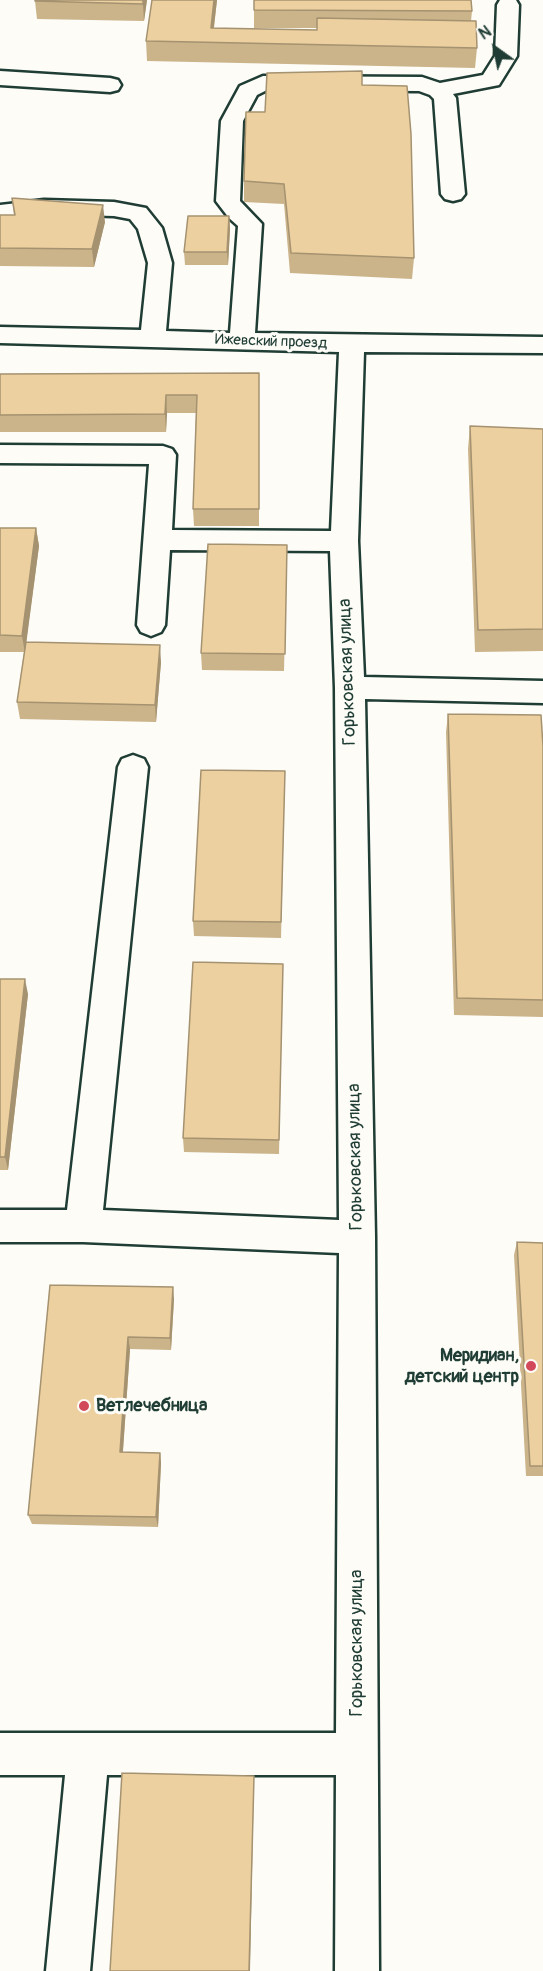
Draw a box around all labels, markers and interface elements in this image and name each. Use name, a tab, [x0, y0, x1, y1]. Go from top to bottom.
north arrow	[465, 18, 525, 78]
text: N	[475, 22, 495, 44]
street label: Ижевский проезд	[215, 331, 327, 353]
street label: Горьковская улица	[335, 598, 361, 746]
street label: Горьковская улица	[344, 1083, 368, 1231]
place label: Меридиан, детский центр	[405, 1345, 519, 1388]
marker: Меридиан, детский центр	[524, 1359, 538, 1373]
place label: Ветлечебница	[96, 1395, 207, 1417]
marker: Ветлечебница	[77, 1399, 91, 1413]
street label: Горьковская улица	[346, 1570, 368, 1716]

